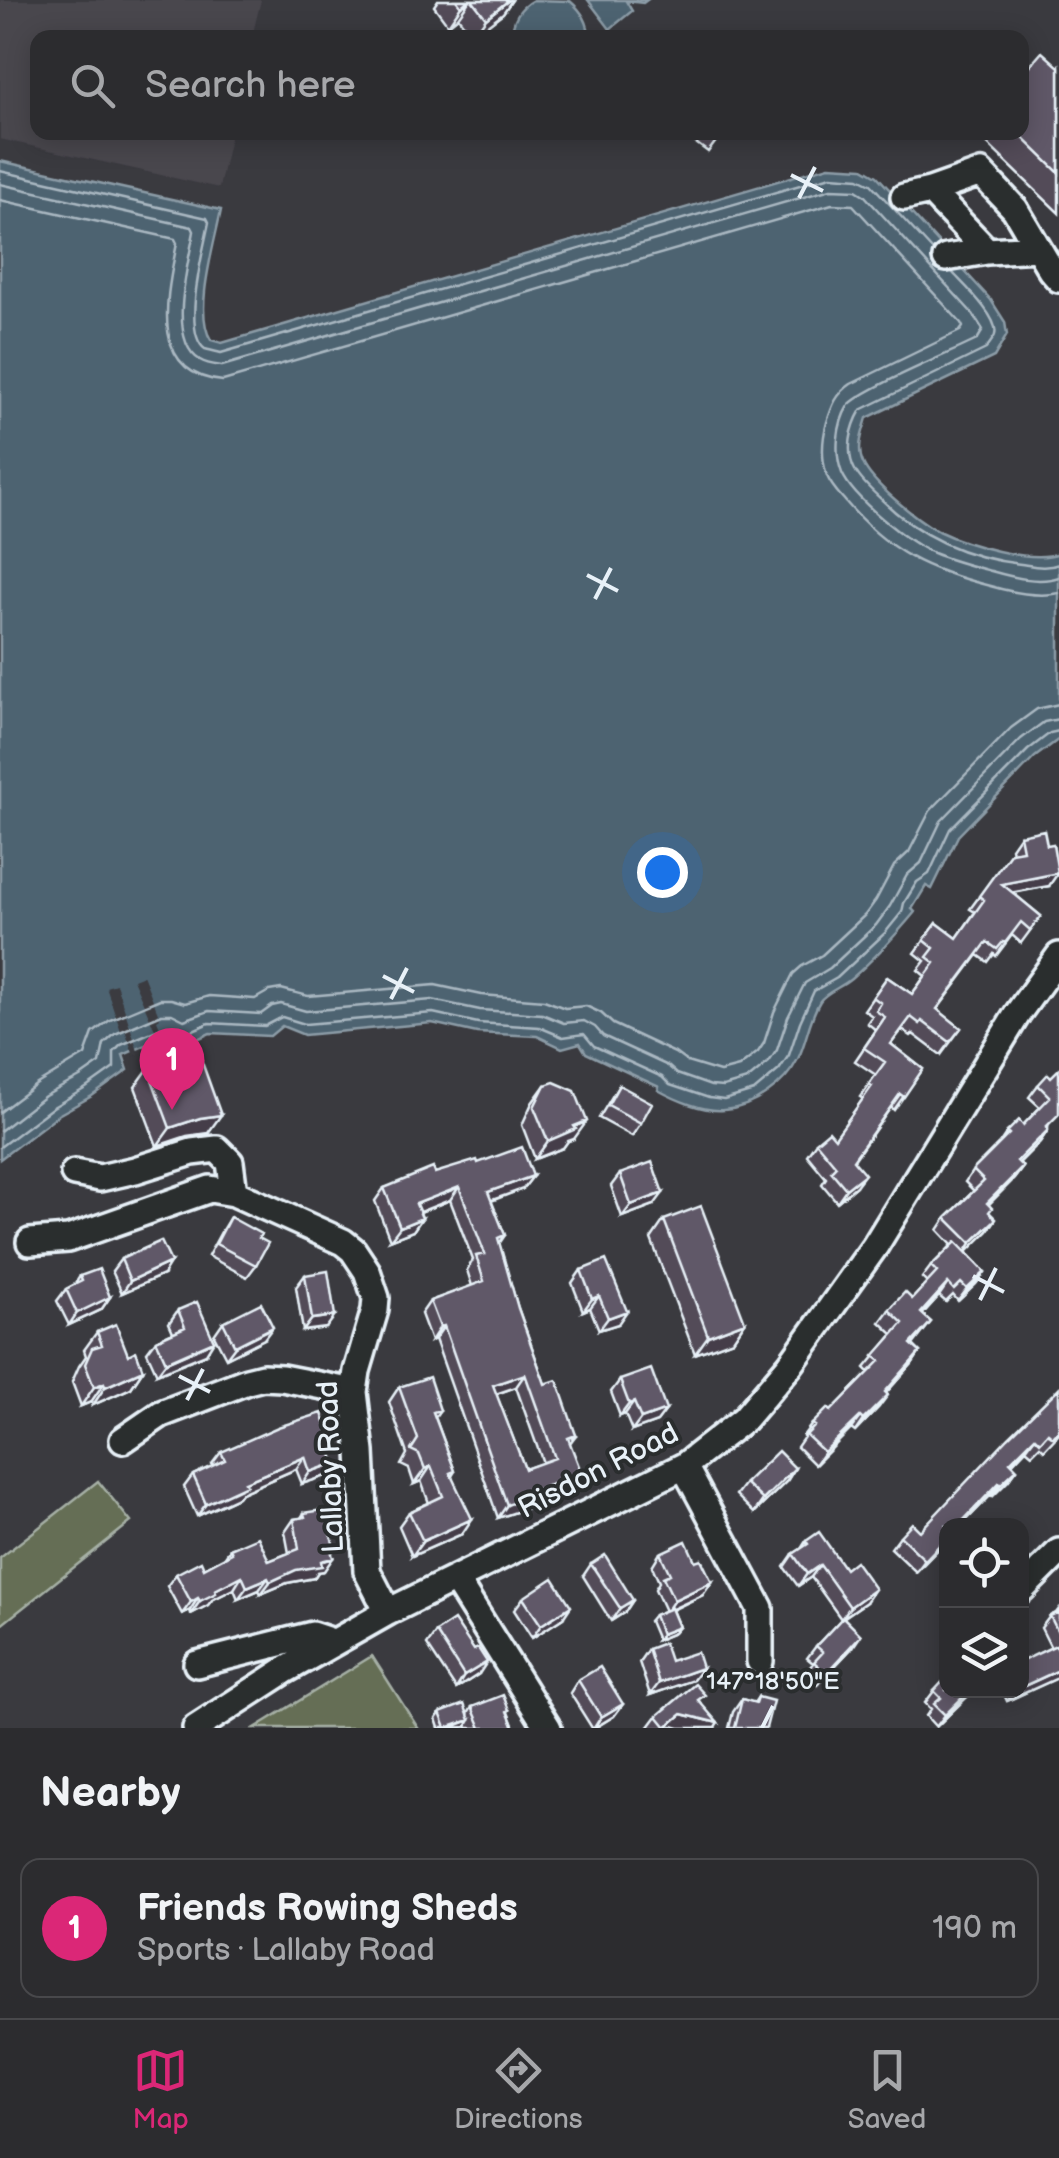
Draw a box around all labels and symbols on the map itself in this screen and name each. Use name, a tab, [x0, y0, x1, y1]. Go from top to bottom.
your location	[637, 847, 688, 898]
pin: 1	[140, 1028, 204, 1110]
street label: Lallaby Road	[310, 1380, 352, 1554]
street label: Risdon Road	[512, 1415, 685, 1527]
text: 147°18'50"E	[706, 1666, 840, 1697]

